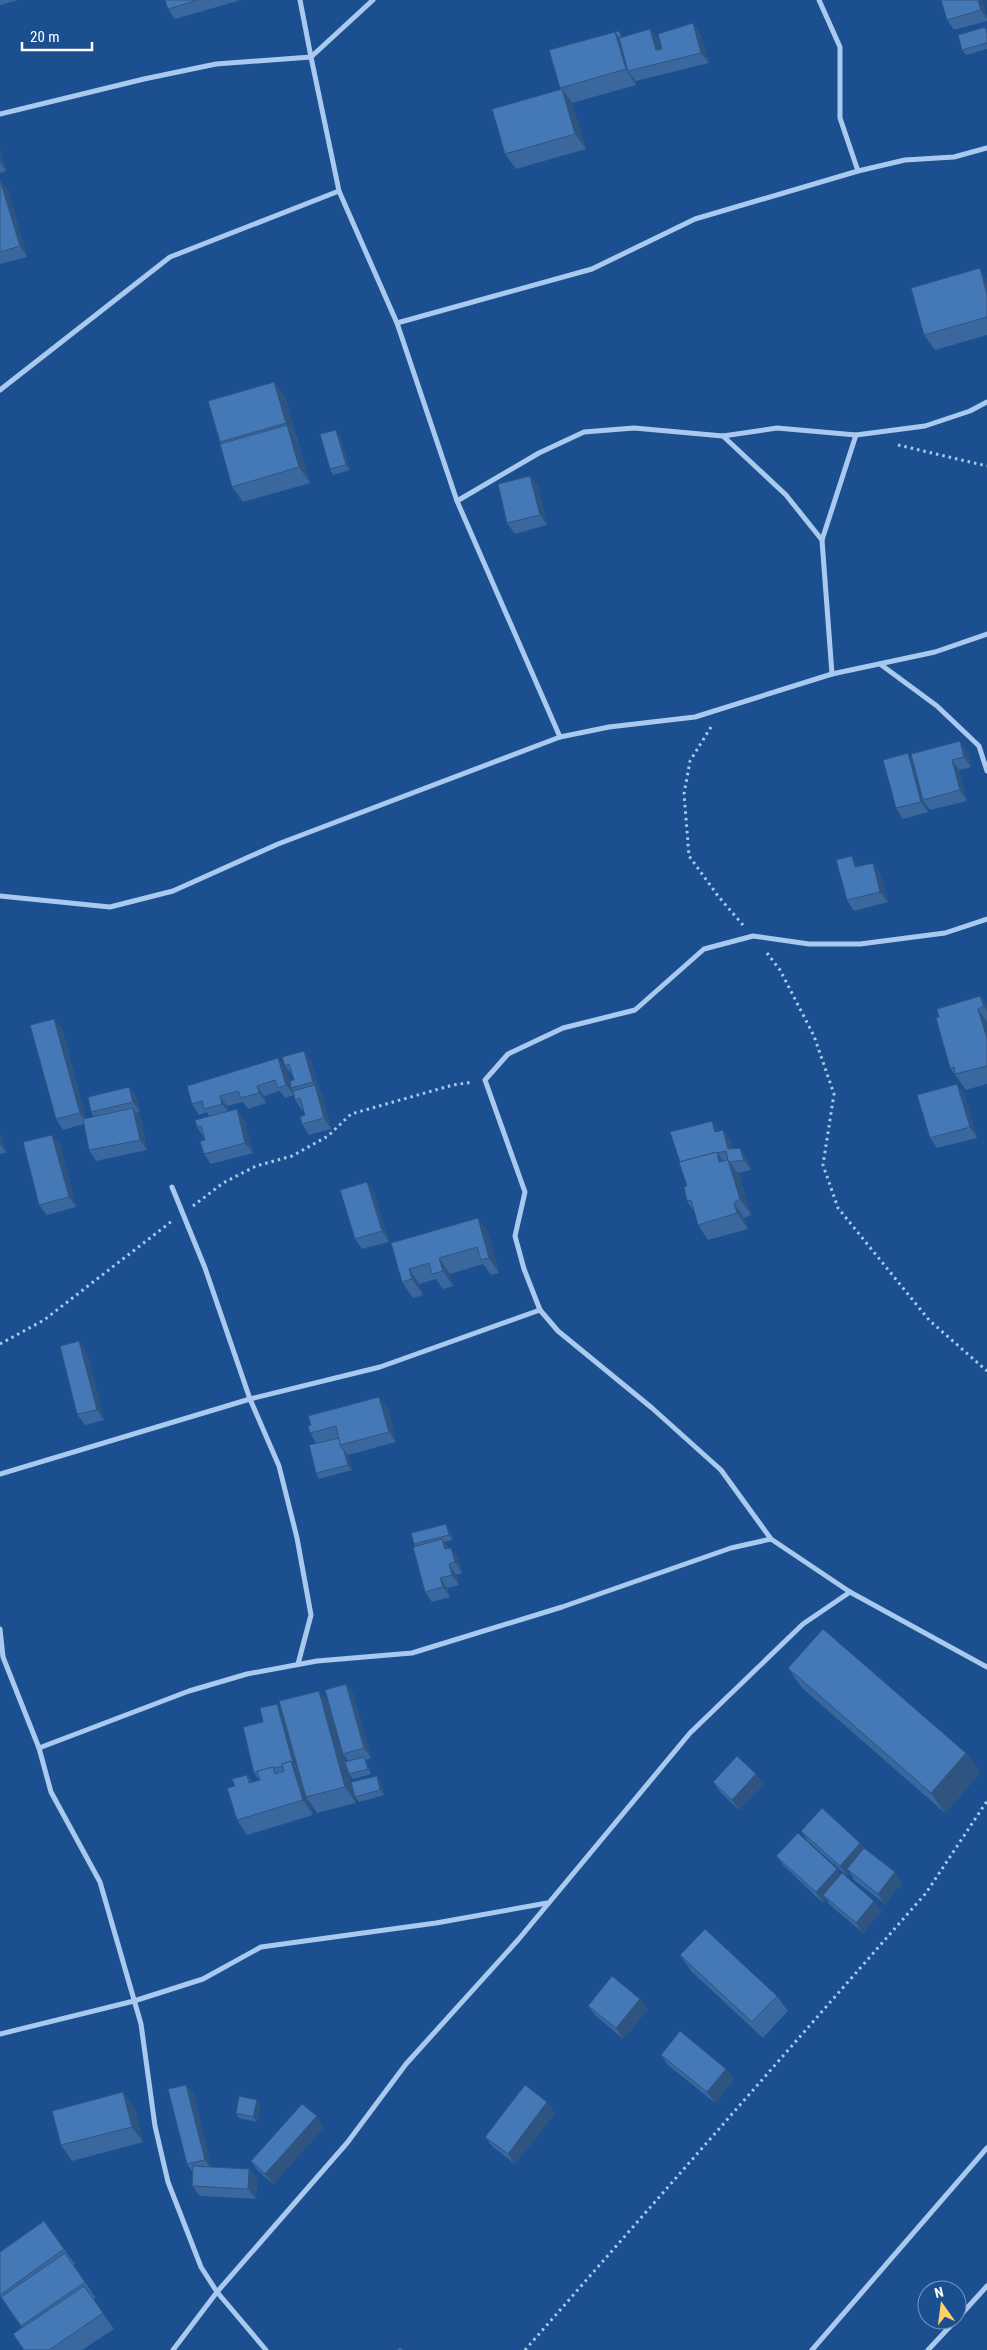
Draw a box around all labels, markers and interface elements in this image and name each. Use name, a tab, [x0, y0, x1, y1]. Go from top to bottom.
scale bar	[22, 20, 92, 52]
text: 20 m	[30, 28, 60, 46]
north arrow	[917, 2280, 967, 2330]
text: N	[933, 2284, 945, 2301]

